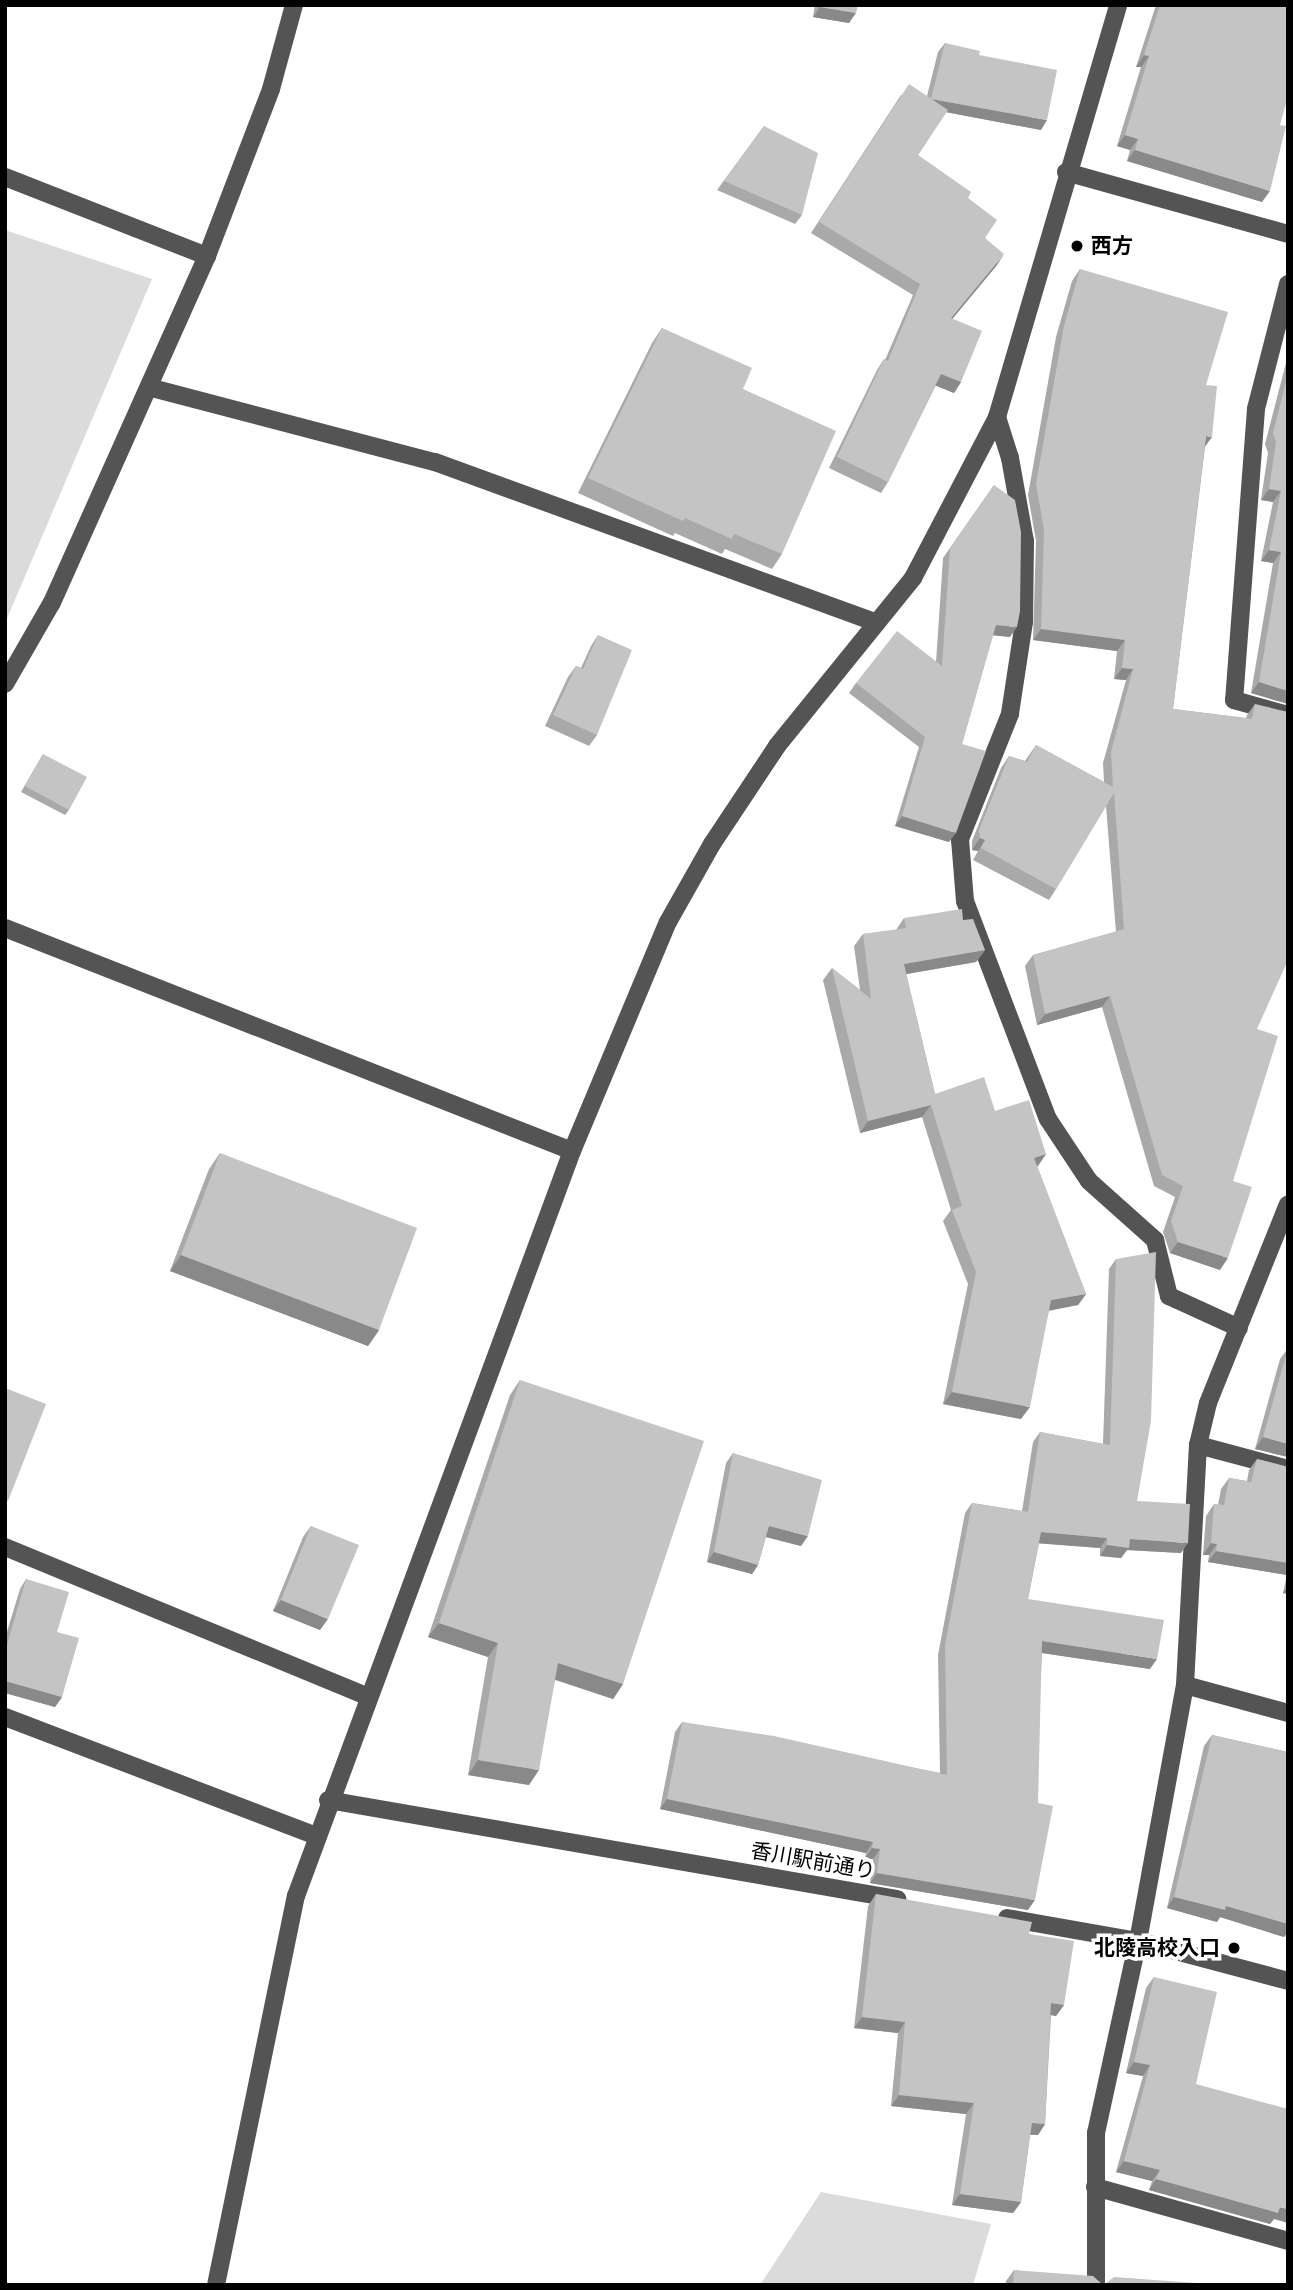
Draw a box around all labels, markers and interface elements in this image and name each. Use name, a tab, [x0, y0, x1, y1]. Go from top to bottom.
place label: 西方	[1091, 233, 1133, 259]
marker: 西方	[1069, 238, 1085, 254]
street label: 香川駅前通り	[749, 1838, 877, 1884]
place label: 北陵高校入口	[1094, 1935, 1220, 1961]
marker: 北陵高校入口	[1226, 1940, 1242, 1956]

